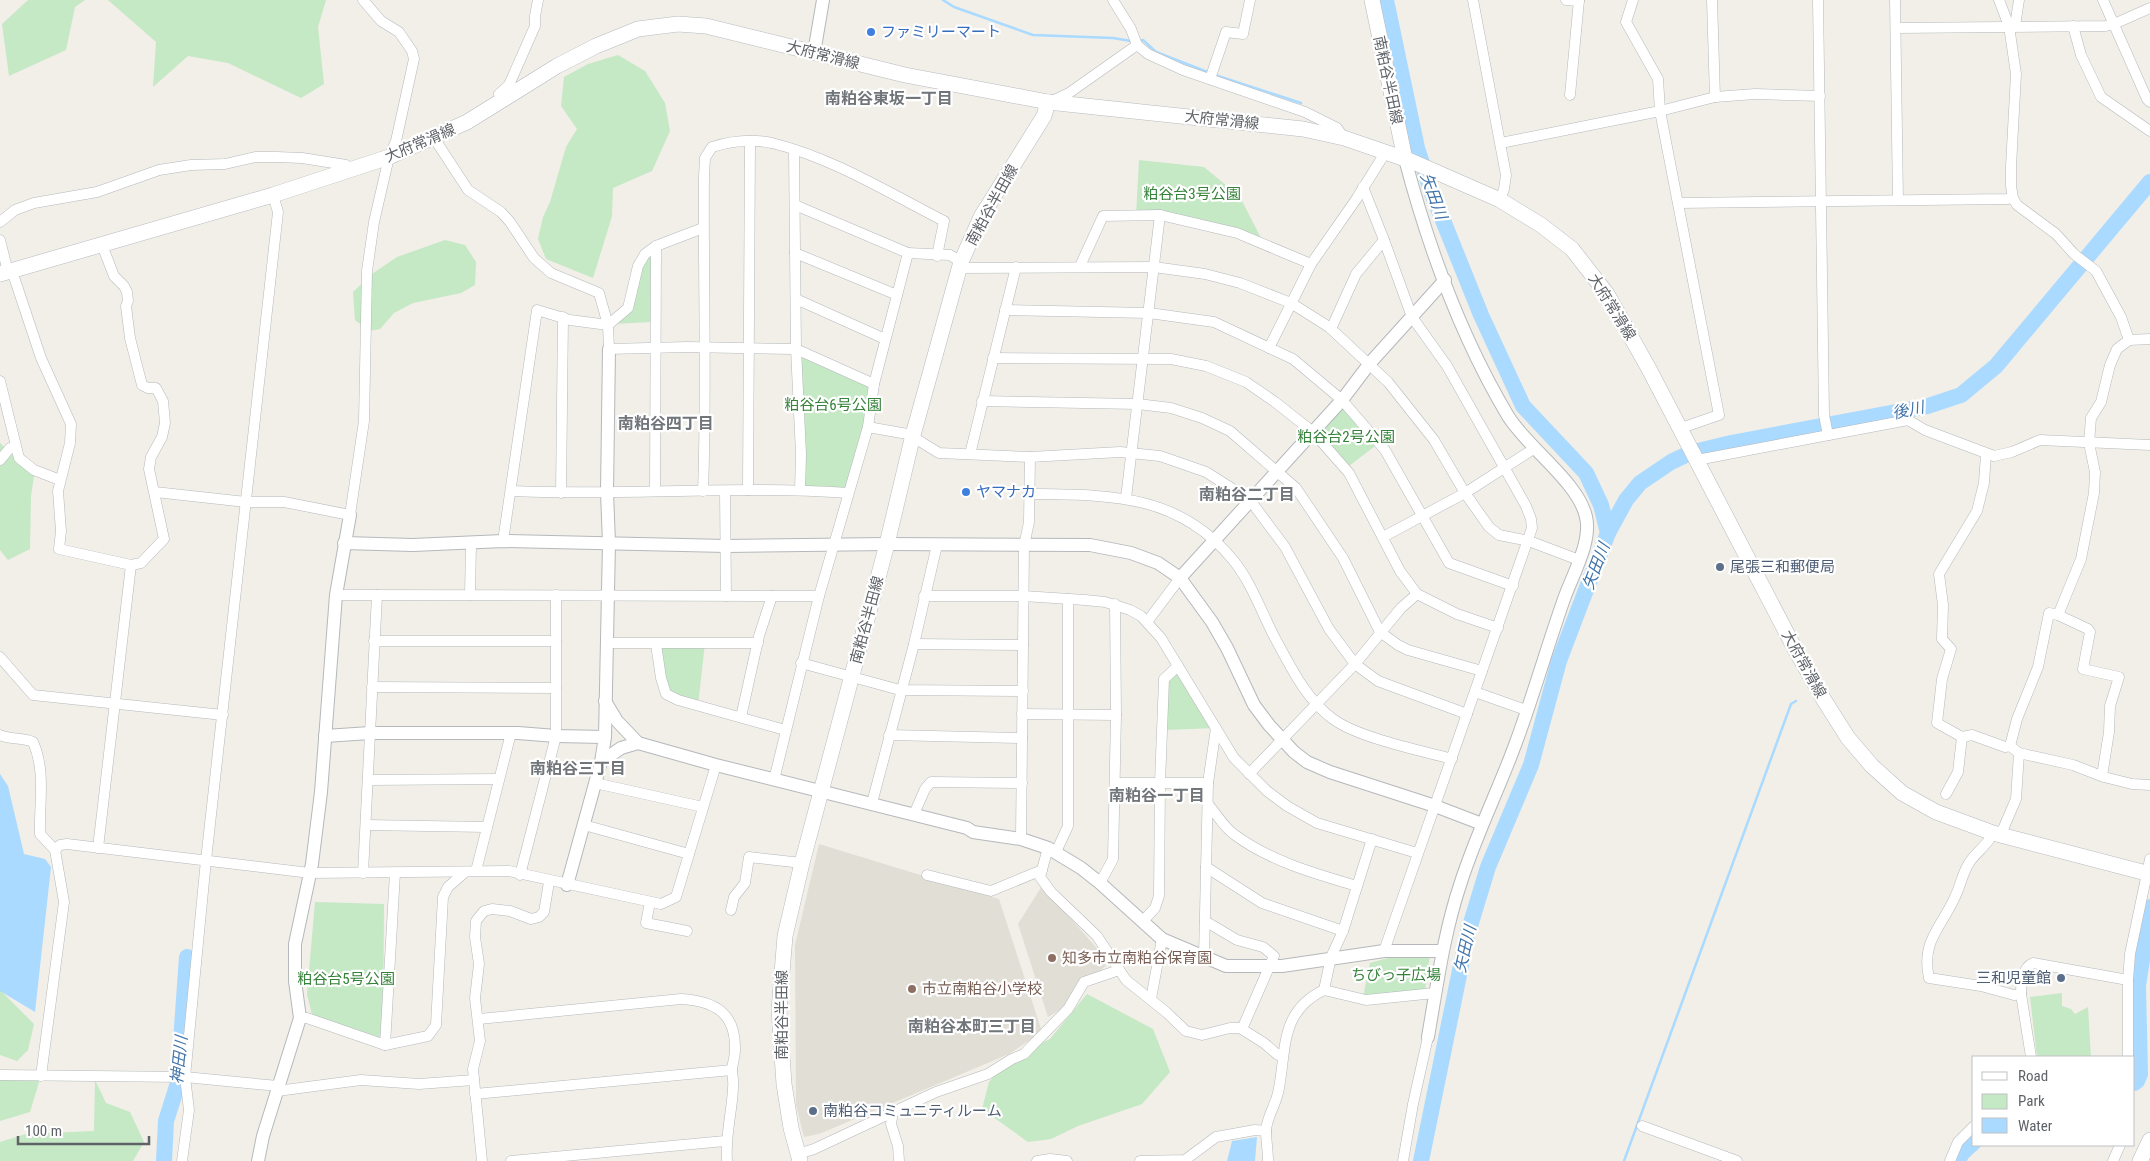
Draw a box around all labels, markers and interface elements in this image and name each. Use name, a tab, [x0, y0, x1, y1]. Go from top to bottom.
place label: ファミリーマート	[881, 23, 1001, 41]
marker: ファミリーマート	[865, 26, 877, 38]
street label: 南粕谷半田線	[1370, 34, 1406, 126]
street label: 大府常滑線	[784, 37, 862, 73]
district label: 南粕谷東坂一丁目	[825, 89, 953, 108]
street label: 大府常滑線	[1184, 107, 1260, 133]
street label: 大府常滑線	[382, 120, 458, 166]
street label: 南粕谷半田線	[962, 161, 1022, 249]
water label: 矢田川	[1417, 170, 1452, 224]
park label: 粕谷台3号公園	[1143, 185, 1241, 203]
street label: 大府常滑線	[1584, 270, 1640, 344]
park label: 粕谷台6号公園	[784, 396, 882, 414]
water label: 後川	[1890, 397, 1928, 423]
district label: 南粕谷四丁目	[618, 414, 714, 433]
park label: 粕谷台2号公園	[1297, 428, 1395, 446]
place label: ヤマナカ	[976, 483, 1036, 501]
district label: 南粕谷二丁目	[1199, 485, 1295, 504]
marker: ヤマナカ	[960, 486, 972, 498]
water label: 矢田川	[1579, 538, 1614, 592]
place label: 尾張三和郵便局	[1730, 558, 1835, 576]
marker: 尾張三和郵便局	[1714, 561, 1726, 573]
street label: 南粕谷半田線	[847, 574, 887, 666]
street label: 大府常滑線	[1778, 627, 1830, 701]
district label: 南粕谷三丁目	[530, 759, 626, 778]
district label: 南粕谷一丁目	[1109, 786, 1205, 805]
water label: 矢田川	[1450, 922, 1480, 975]
place label: 知多市立南粕谷保育園	[1062, 949, 1212, 967]
marker: 知多市立南粕谷保育園	[1046, 952, 1058, 964]
park label: ちびっ子広場	[1351, 966, 1441, 984]
place label: 三和児童館	[1976, 969, 2051, 987]
park label: 粕谷台5号公園	[297, 970, 395, 988]
street label: 南粕谷半田線	[773, 970, 791, 1060]
marker: 三和児童館	[2055, 972, 2067, 984]
place label: 市立南粕谷小学校	[922, 980, 1042, 998]
marker: 市立南粕谷小学校	[906, 983, 918, 995]
district label: 南粕谷本町三丁目	[908, 1017, 1036, 1036]
water label: 神田川	[167, 1033, 191, 1085]
legend	[1972, 1056, 2135, 1146]
text: Road	[2018, 1067, 2048, 1085]
text: Park	[2018, 1092, 2045, 1110]
place label: 南粕谷コミュニティルーム	[823, 1102, 1002, 1120]
marker: 南粕谷コミュニティルーム	[807, 1105, 819, 1117]
scale bar	[18, 1114, 149, 1146]
text: Water	[2018, 1117, 2053, 1135]
text: 100 m	[25, 1122, 62, 1140]

